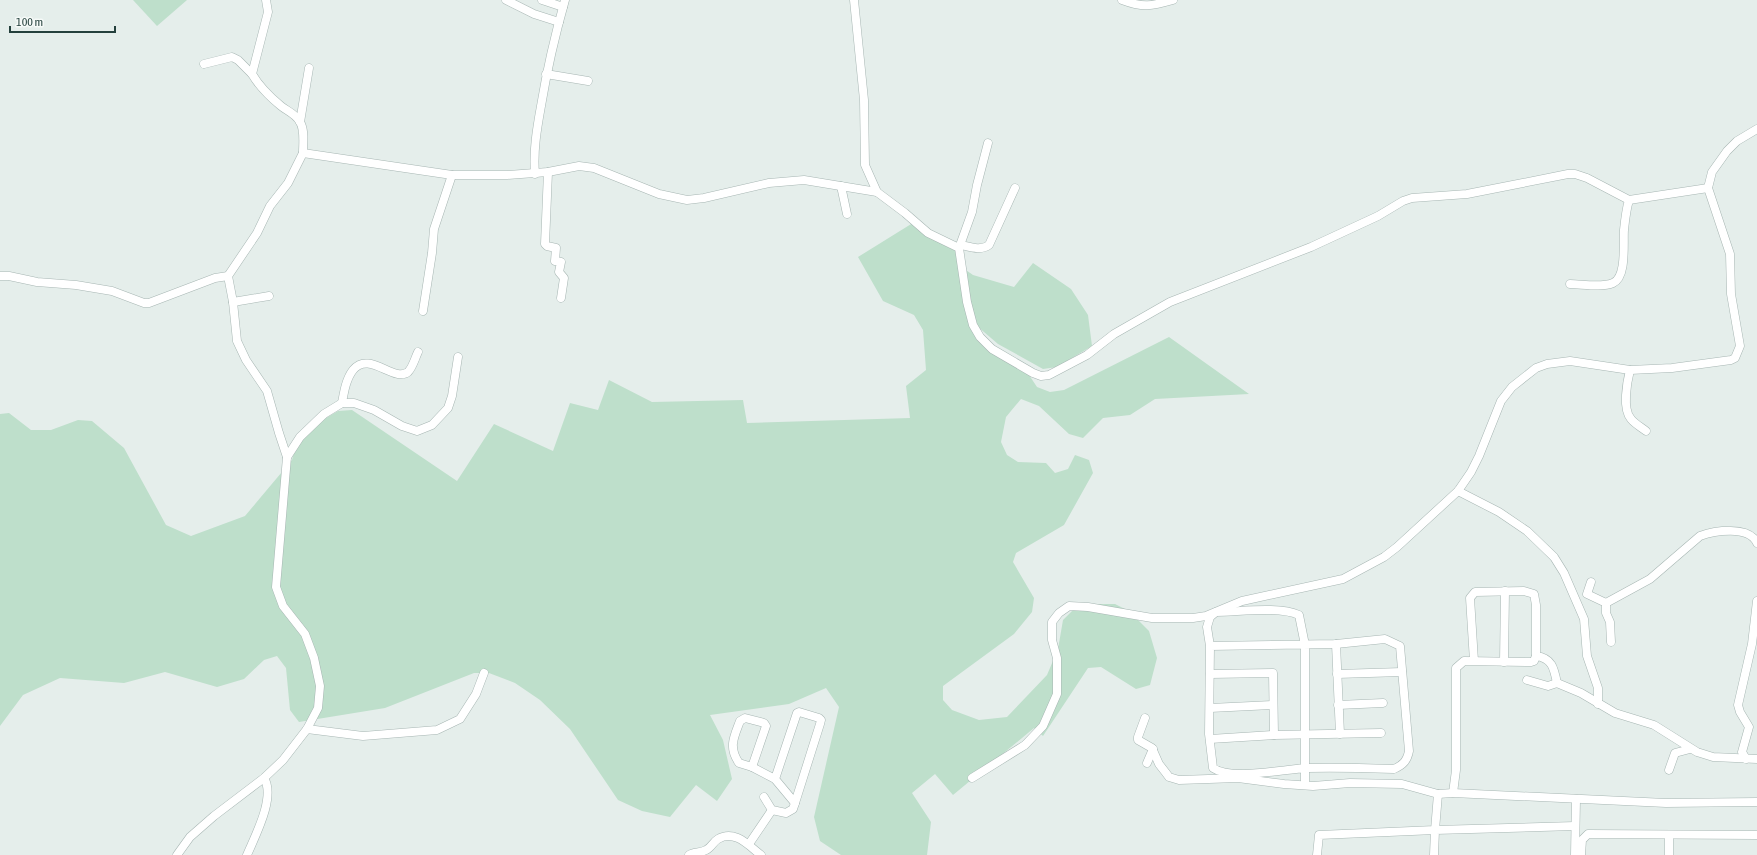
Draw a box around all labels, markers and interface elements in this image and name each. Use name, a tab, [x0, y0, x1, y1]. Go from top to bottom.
scale bar	[10, 8, 115, 34]
text: 100 m	[16, 15, 43, 29]

